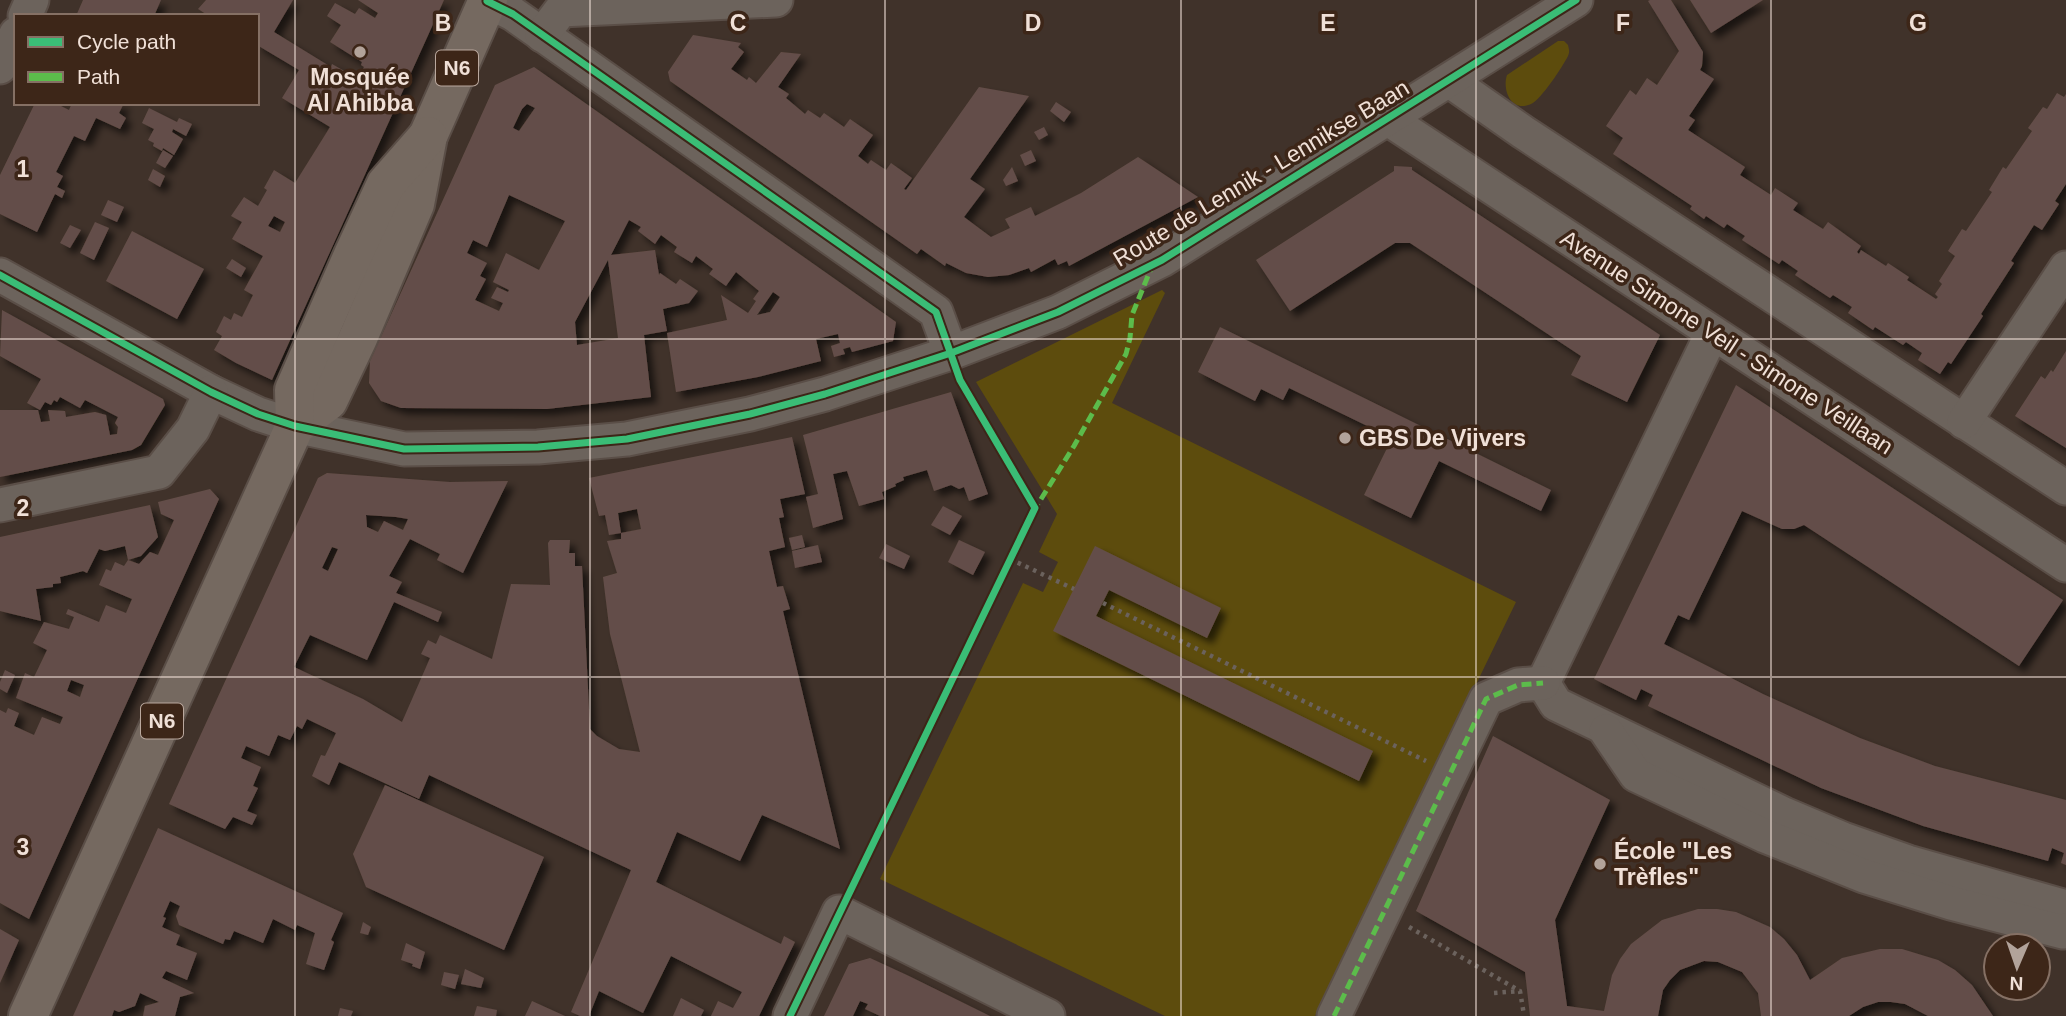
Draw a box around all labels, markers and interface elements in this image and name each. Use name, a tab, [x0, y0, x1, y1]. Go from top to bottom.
text: B	[435, 10, 451, 36]
text: C	[730, 10, 746, 36]
text: D	[1025, 10, 1041, 36]
text: E	[1320, 10, 1336, 36]
text: F	[1616, 10, 1630, 36]
text: G	[1909, 10, 1927, 36]
legend	[14, 14, 259, 105]
text: Cycle path	[77, 30, 176, 53]
marker: Mosquée Al Ahibba	[352, 44, 368, 60]
road number: N6	[436, 50, 478, 86]
place label: Mosquée Al Ahibba	[307, 64, 413, 116]
text: Path	[77, 65, 120, 88]
street label: Route de Lennik - Lennikse Baan	[1109, 74, 1413, 272]
text: 1	[17, 156, 30, 182]
street label: Avenue Simone Veil - Simone Veillaan	[1556, 225, 1898, 459]
place label: GBS De Vijvers	[1359, 425, 1526, 451]
marker: GBS De Vijvers	[1337, 430, 1353, 446]
text: 2	[17, 495, 29, 521]
road number: N6	[141, 704, 183, 738]
text: 3	[17, 834, 29, 860]
place label: École "Les Trèfles"	[1614, 837, 1732, 890]
marker: École "Les Trèfles"	[1592, 856, 1608, 872]
north arrow	[1982, 932, 2052, 1002]
text: N	[2009, 973, 2024, 994]

